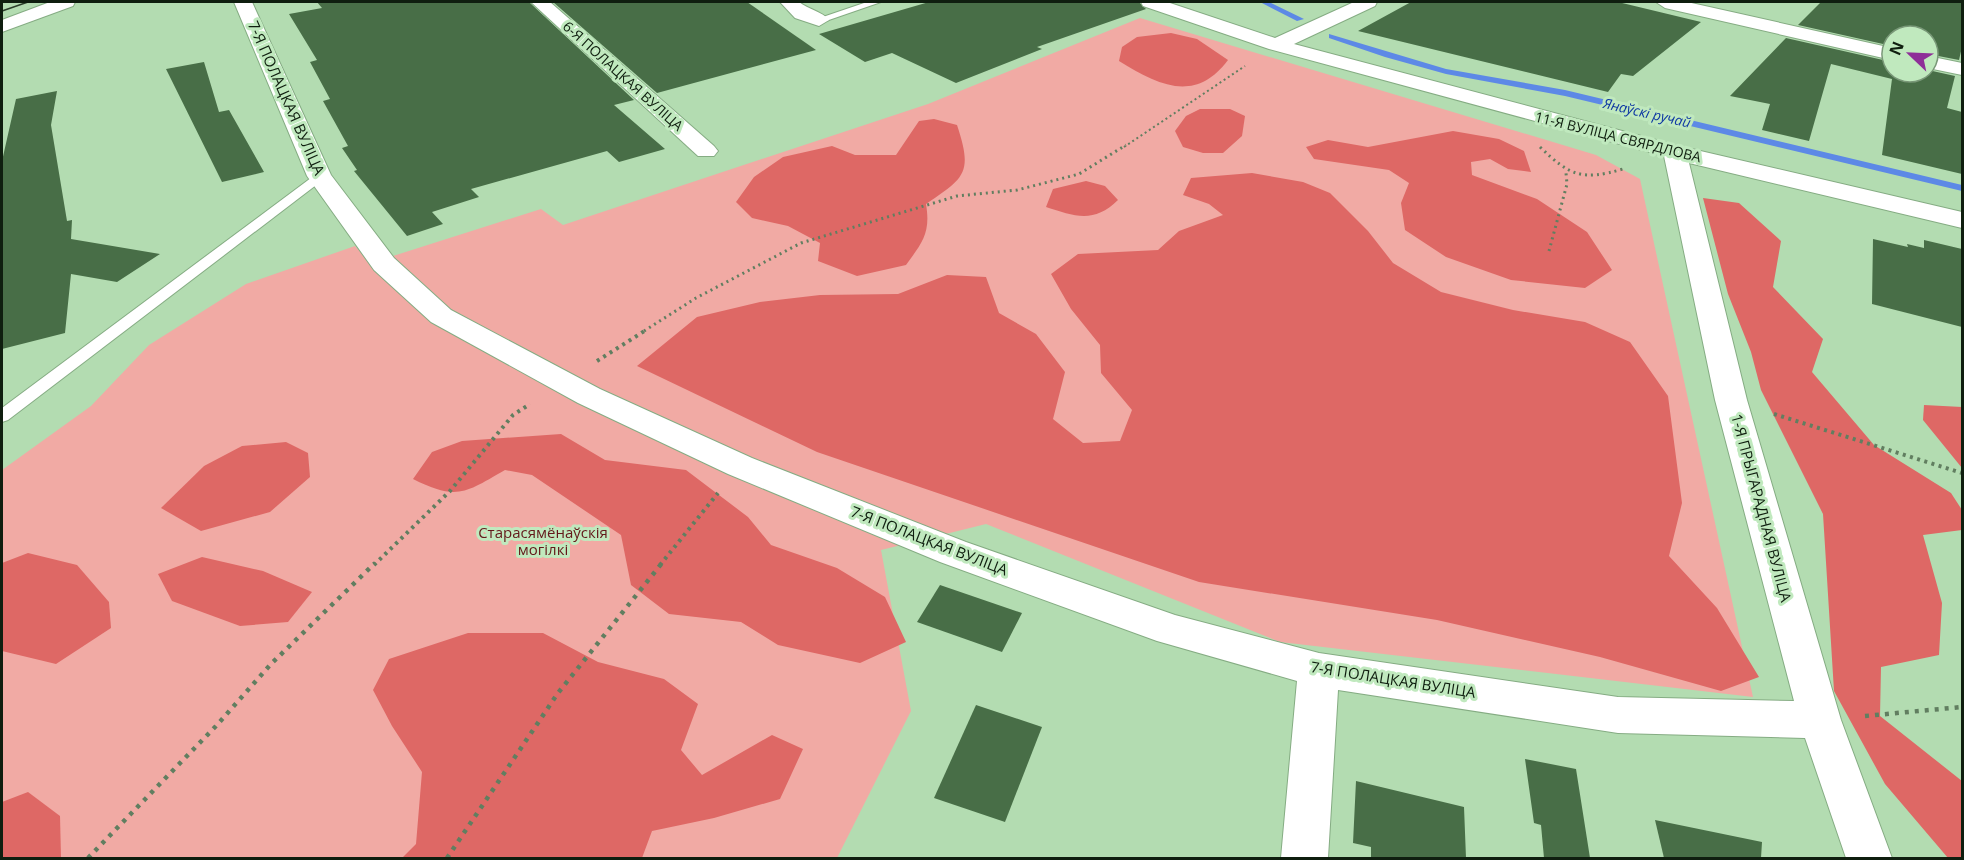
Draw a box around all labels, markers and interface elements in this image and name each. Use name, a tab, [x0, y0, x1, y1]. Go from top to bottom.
street label: 7-Я ПОЛАЦКАЯ ВУЛІЦА	[244, 17, 330, 178]
street label: 6-Я ПОЛАЦКАЯ ВУЛІЦА	[559, 17, 688, 135]
north arrow	[1880, 24, 1940, 84]
text: N	[1884, 38, 1909, 58]
water label: Янаўскі ручай	[1600, 93, 1693, 132]
street label: 11-Я ВУЛІЦА СВЯРДЛОВА	[1533, 107, 1703, 166]
street label: 1-Я ПРЫГАРАДНАЯ ВУЛІЦА	[1727, 412, 1797, 604]
street label: 7-Я ПОЛАЦКАЯ ВУЛІЦА	[848, 501, 1011, 579]
park label: Старасямёнаўскія могілкі	[478, 522, 608, 559]
street label: 7-Я ПОЛАЦКАЯ ВУЛІЦА	[1309, 656, 1478, 702]

